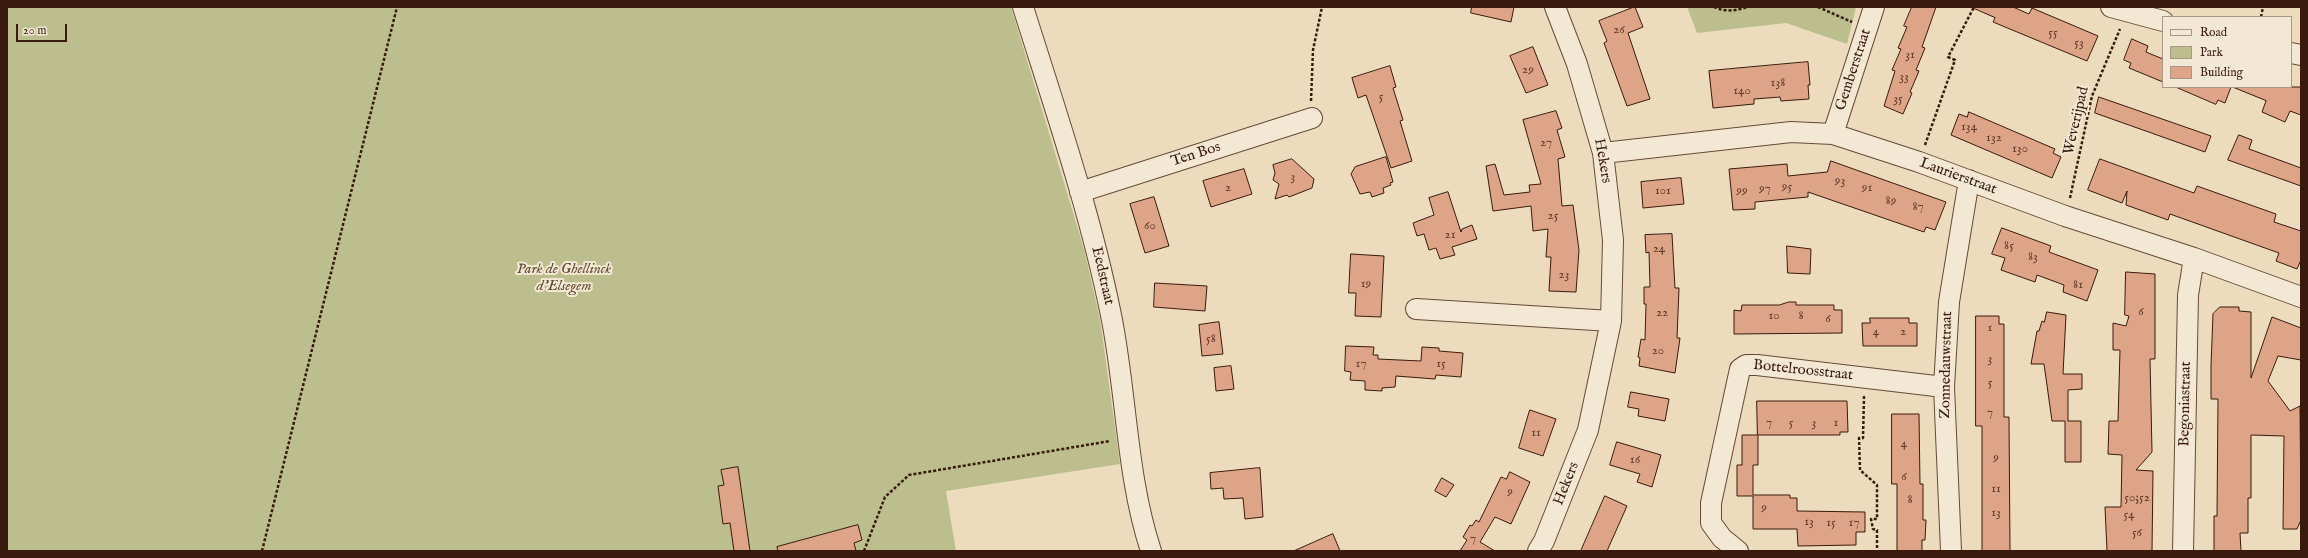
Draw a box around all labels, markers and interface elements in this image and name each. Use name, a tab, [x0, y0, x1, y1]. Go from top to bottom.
scale bar	[18, 16, 69, 42]
legend	[2162, 16, 2292, 88]
house number: 26	[1613, 22, 1625, 38]
text: 20 m	[23, 23, 46, 38]
house number: 55	[2048, 25, 2058, 41]
text: Road	[2200, 25, 2227, 40]
street label: Gemberstraat	[1832, 27, 1876, 113]
house number: 53	[2074, 35, 2084, 51]
text: Park	[2200, 45, 2223, 60]
house number: 31	[1905, 47, 1915, 63]
house number: 29	[1522, 62, 1534, 78]
text: Building	[2200, 65, 2243, 80]
house number: 33	[1899, 69, 1909, 85]
house number: 138	[1771, 75, 1785, 91]
house number: 140	[1733, 83, 1751, 99]
street label: Weverijpad	[2060, 85, 2094, 157]
house number: 5	[1379, 89, 1383, 105]
house number: 35	[1893, 91, 1903, 107]
house number: 134	[1961, 119, 1977, 135]
house number: 132	[1986, 130, 2002, 146]
house number: 27	[1540, 135, 1552, 151]
street label: Hekers	[1589, 137, 1615, 185]
street label: Ten Bos	[1169, 139, 1223, 171]
house number: 130	[2012, 141, 2028, 157]
street label: Laurierstraat	[1917, 155, 1999, 199]
house number: 3	[1291, 169, 1295, 185]
house number: 93	[1835, 173, 1845, 189]
house number: 95	[1782, 179, 1792, 195]
house number: 2	[1225, 180, 1231, 196]
house number: 91	[1862, 180, 1872, 196]
house number: 97	[1759, 181, 1771, 197]
house number: 101	[1655, 183, 1671, 199]
house number: 99	[1736, 183, 1748, 199]
house number: 89	[1886, 193, 1896, 209]
house number: 87	[1912, 199, 1924, 215]
house number: 25	[1548, 208, 1558, 224]
house number: 60	[1144, 218, 1156, 234]
house number: 21	[1445, 227, 1455, 243]
house number: 85	[2004, 238, 2014, 254]
house number: 24	[1653, 241, 1665, 257]
street label: Eedstraat	[1087, 245, 1117, 307]
house number: 83	[2028, 249, 2038, 265]
park label: Park de Ghellinck d'Elsegem	[517, 261, 611, 296]
house number: 23	[1559, 267, 1569, 283]
house number: 19	[1361, 276, 1371, 292]
house number: 81	[2073, 277, 2083, 293]
house number: 6	[2138, 304, 2144, 320]
house number: 22	[1656, 305, 1668, 321]
house number: 10	[1768, 308, 1780, 324]
house number: 8	[1798, 308, 1804, 324]
house number: 6	[1825, 311, 1831, 327]
street label: Zonnedauwstraat	[1937, 311, 1957, 419]
house number: 1	[1988, 320, 1992, 336]
house number: 4	[1873, 324, 1879, 340]
house number: 2	[1900, 324, 1906, 340]
house number: 58	[1206, 331, 1216, 347]
house number: 20	[1652, 343, 1664, 359]
house number: 3	[1988, 351, 1992, 367]
house number: 17	[1356, 356, 1366, 372]
house number: 15	[1436, 356, 1446, 372]
street label: Bottelroosstraat	[1752, 357, 1854, 385]
street label: Begoniastraat	[2176, 361, 2196, 447]
house number: 5	[1988, 375, 1992, 391]
house number: 7	[1987, 405, 1993, 421]
house number: 7	[1766, 415, 1772, 431]
house number: 5	[1789, 415, 1793, 431]
house number: 3	[1812, 415, 1816, 431]
house number: 1	[1834, 415, 1838, 431]
house number: 11	[1531, 425, 1541, 441]
house number: 4	[1901, 436, 1907, 452]
house number: 9	[1993, 450, 1999, 466]
house number: 16	[1630, 452, 1640, 468]
street label: Hekers	[1550, 460, 1584, 508]
house number: 6	[1901, 469, 1907, 485]
house number: 11	[1991, 481, 2001, 497]
house number: 9	[1507, 484, 1513, 500]
house number: 50;52	[2124, 490, 2150, 506]
house number: 8	[1907, 492, 1913, 508]
house number: 9	[1761, 500, 1767, 516]
house number: 13	[1991, 505, 2001, 521]
house number: 54	[2123, 507, 2135, 523]
house number: 13	[1804, 514, 1814, 530]
house number: 15	[1826, 515, 1836, 531]
house number: 17	[1849, 515, 1859, 531]
house number: 56	[2132, 525, 2142, 541]
house number: 7	[1470, 531, 1476, 547]

